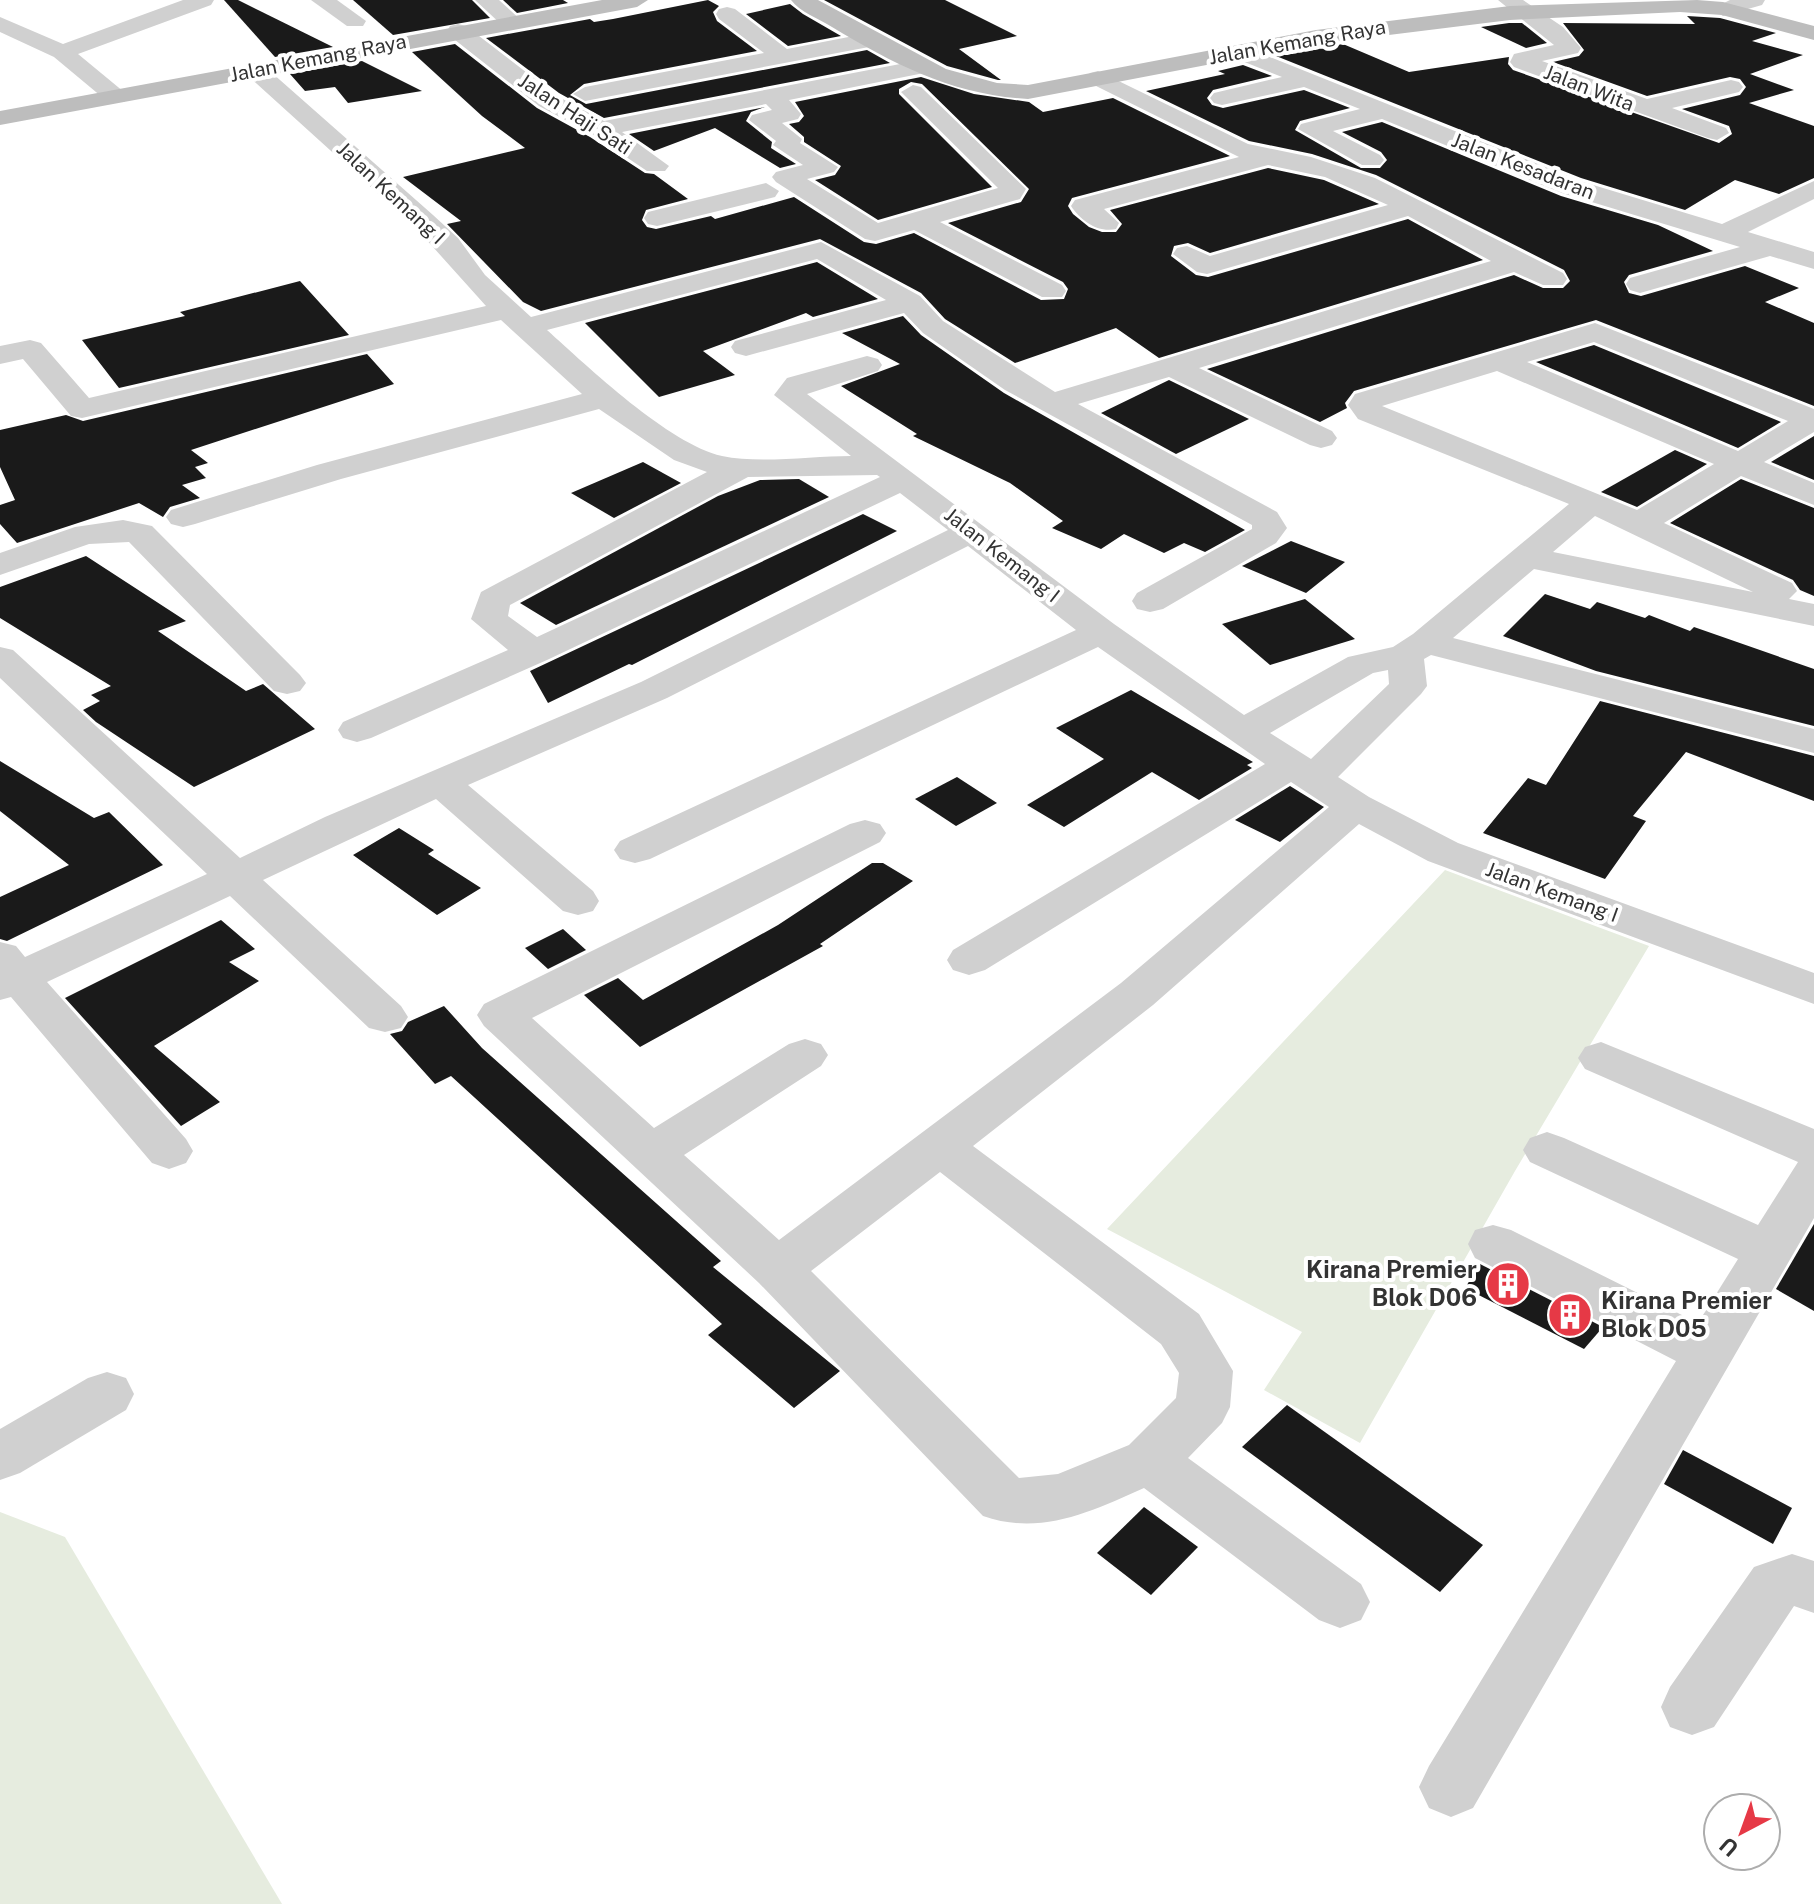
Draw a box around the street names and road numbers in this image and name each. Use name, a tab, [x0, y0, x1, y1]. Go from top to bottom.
street label: Jalan Kemang Raya	[1207, 15, 1387, 69]
street label: Jalan Kemang Raya	[228, 29, 408, 87]
street label: Jalan Wita	[1541, 60, 1637, 116]
street label: Jalan Haji Sati	[514, 68, 636, 160]
street label: Jalan Kesadaran	[1448, 128, 1598, 204]
street label: Jalan Kemang I	[332, 137, 450, 249]
street label: Jalan Kemang I	[940, 503, 1064, 607]
street label: Jalan Kemang I	[1482, 857, 1622, 927]

